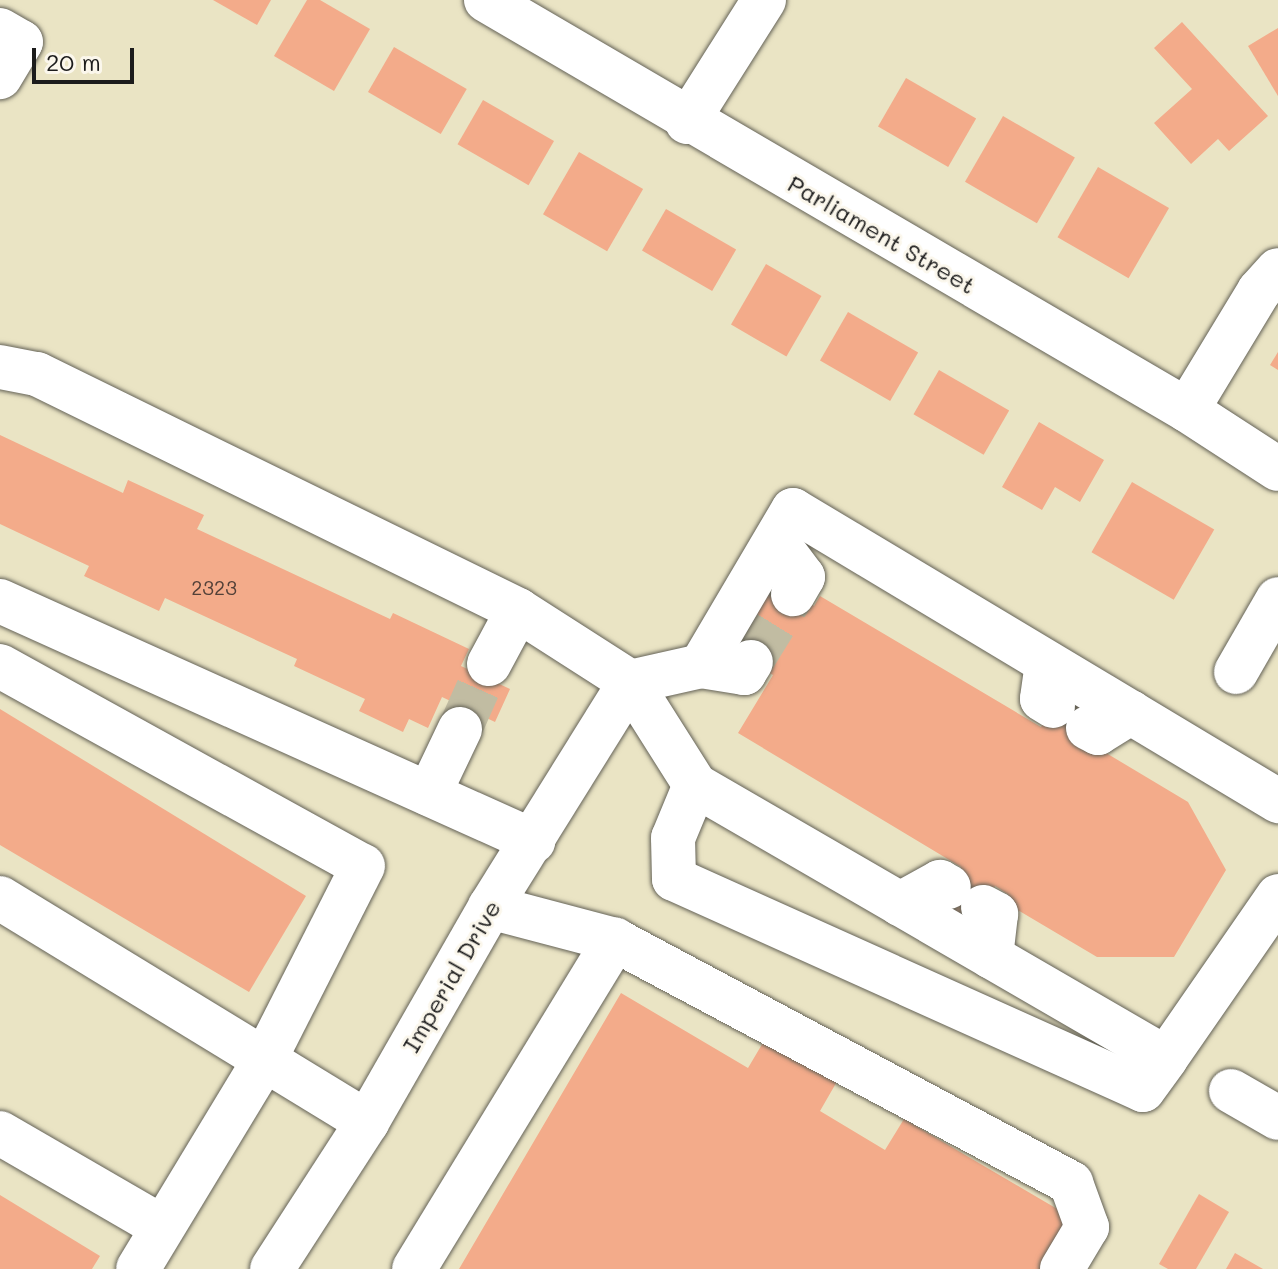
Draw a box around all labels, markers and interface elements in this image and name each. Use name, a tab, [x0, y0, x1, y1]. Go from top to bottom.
scale bar	[36, 32, 138, 82]
text: 20 m	[46, 46, 101, 77]
street label: Parliament Street	[783, 169, 981, 299]
house number: 2323	[191, 575, 237, 599]
street label: Imperial Drive	[396, 895, 506, 1057]

